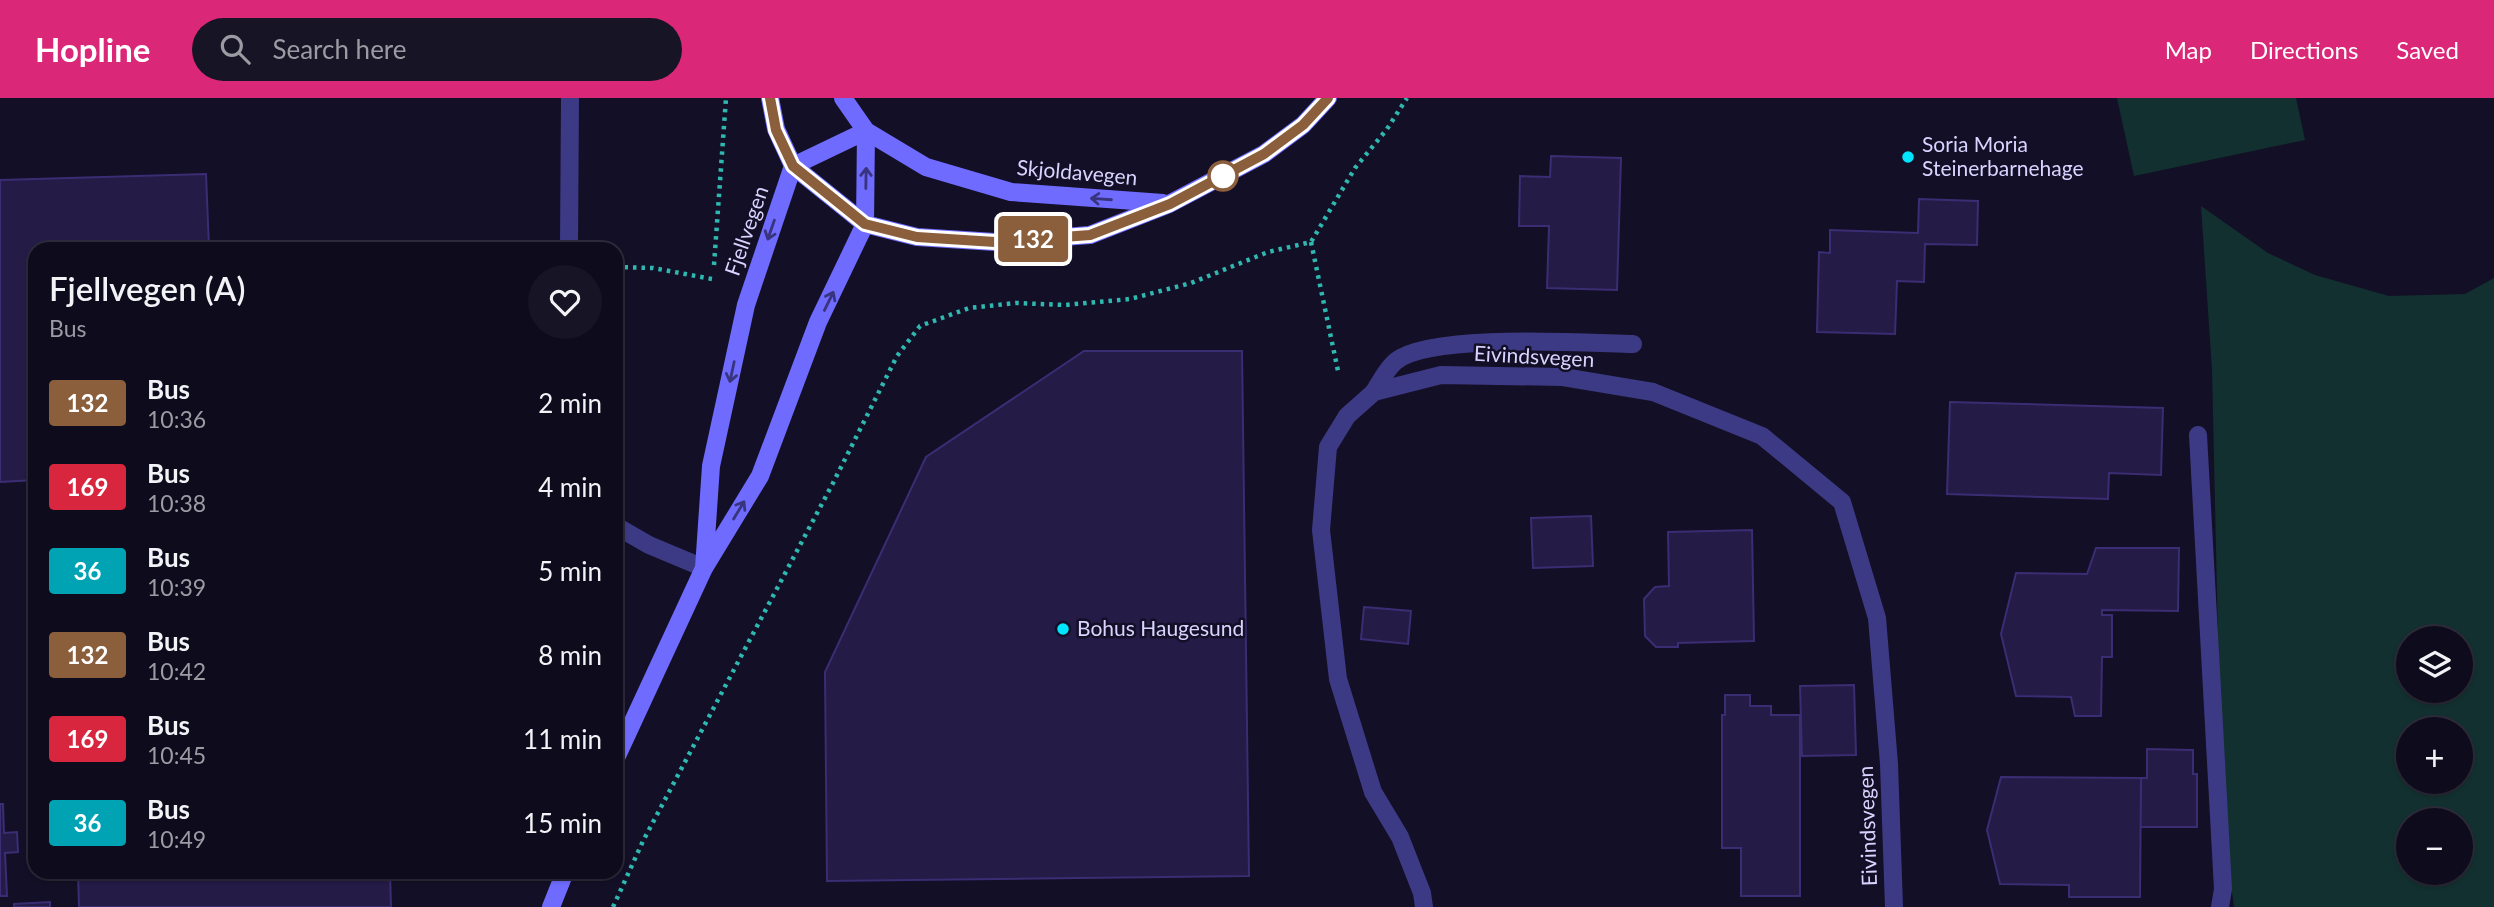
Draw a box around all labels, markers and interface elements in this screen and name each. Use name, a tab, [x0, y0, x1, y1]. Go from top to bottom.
search box	[192, 18, 682, 81]
text: Hopline	[35, 29, 150, 69]
icon: search	[216, 30, 254, 68]
text: Search here	[272, 33, 407, 65]
text: Map	[2165, 35, 2212, 64]
text: Directions	[2250, 35, 2358, 64]
text: Saved	[2396, 35, 2459, 64]
place label: Soria Moria Steinerbarnehage	[1922, 131, 2084, 180]
marker: Soria Moria Steinerbarnehage	[1900, 149, 1916, 165]
street label: Skjoldavegen	[1016, 154, 1138, 189]
unlabelled marker	[1208, 161, 1238, 191]
one-way arrow	[859, 166, 873, 189]
street label: Fjellvegen	[719, 182, 773, 279]
one-way arrow	[1090, 192, 1113, 205]
line badge: 132	[993, 216, 1073, 262]
one-way arrow	[764, 219, 776, 241]
text: 132	[1012, 224, 1054, 253]
button: heart	[528, 265, 602, 339]
text: Fjellvegen (A)	[49, 268, 245, 308]
one-way arrow	[822, 291, 836, 312]
text: Bus	[49, 314, 86, 342]
street label: Eivindsvegen	[1473, 340, 1595, 371]
one-way arrow	[724, 360, 738, 383]
text: Bus	[147, 373, 190, 405]
text: 2 min	[538, 387, 602, 419]
text: 132	[67, 388, 108, 417]
text: 10:36	[147, 405, 206, 433]
text: Bus	[147, 457, 190, 489]
text: 4 min	[538, 471, 602, 503]
text: 169	[67, 472, 108, 501]
text: 10:38	[147, 489, 206, 517]
one-way arrow	[733, 500, 747, 520]
text: Bus	[147, 541, 190, 573]
text: 5 min	[538, 555, 602, 587]
text: 36	[74, 556, 101, 585]
text: 10:39	[147, 573, 206, 601]
place label: Bohus Haugesund	[1077, 615, 1244, 640]
marker: Bohus Haugesund	[1055, 621, 1071, 637]
text: Bus	[147, 625, 190, 657]
map controls	[2396, 626, 2473, 885]
button: layers	[2396, 626, 2473, 703]
text: 8 min	[538, 639, 602, 671]
text: 132	[67, 640, 108, 669]
text: 10:42	[147, 657, 206, 685]
text: Bus	[147, 709, 190, 741]
button: +	[2396, 717, 2473, 794]
text: 11 min	[523, 723, 602, 755]
text: 169	[67, 724, 108, 753]
text: 10:45	[147, 741, 206, 769]
street label: Eivindsvegen	[1852, 765, 1881, 887]
text: Bus	[147, 793, 190, 825]
text: 15 min	[523, 807, 602, 839]
text: 36	[74, 808, 101, 837]
button: −	[2396, 808, 2473, 885]
text: 10:49	[147, 825, 206, 853]

